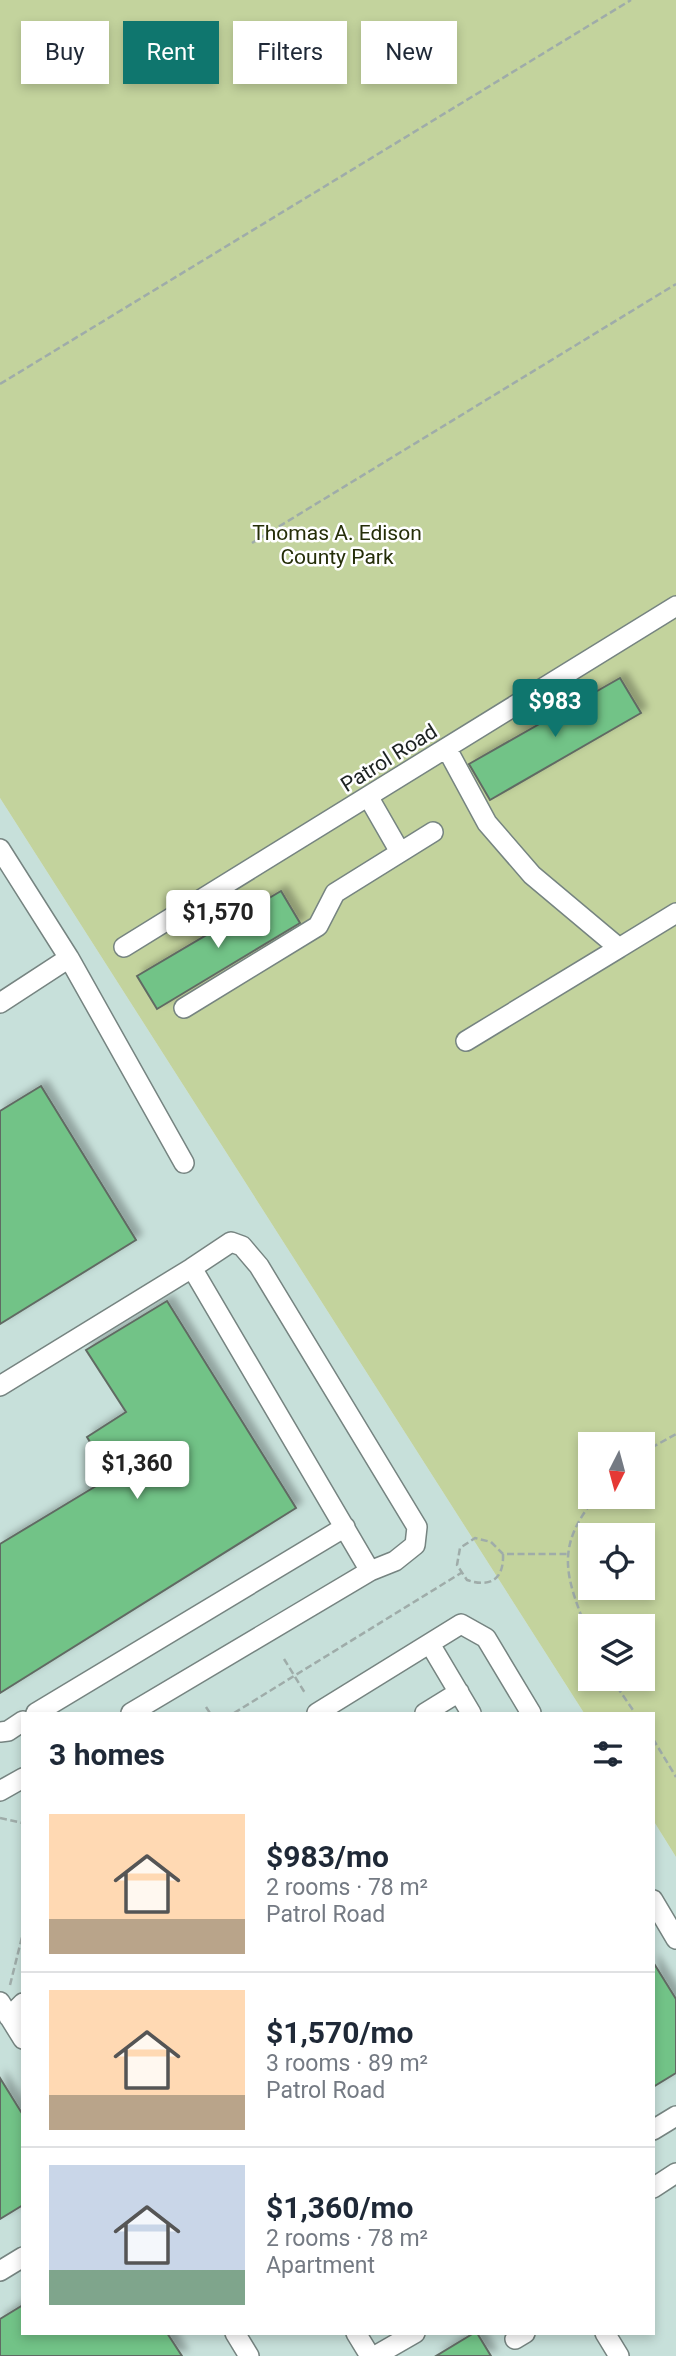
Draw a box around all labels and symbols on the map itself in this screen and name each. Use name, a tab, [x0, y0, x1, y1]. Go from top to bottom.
park label: Thomas A. Edison County Park	[252, 521, 422, 569]
pin: $983	[514, 680, 596, 739]
street label: Patrol Road	[336, 719, 442, 797]
pin: $1,570	[161, 890, 275, 950]
north arrow	[578, 1432, 654, 1508]
pin: $1,360	[80, 1442, 194, 1501]

